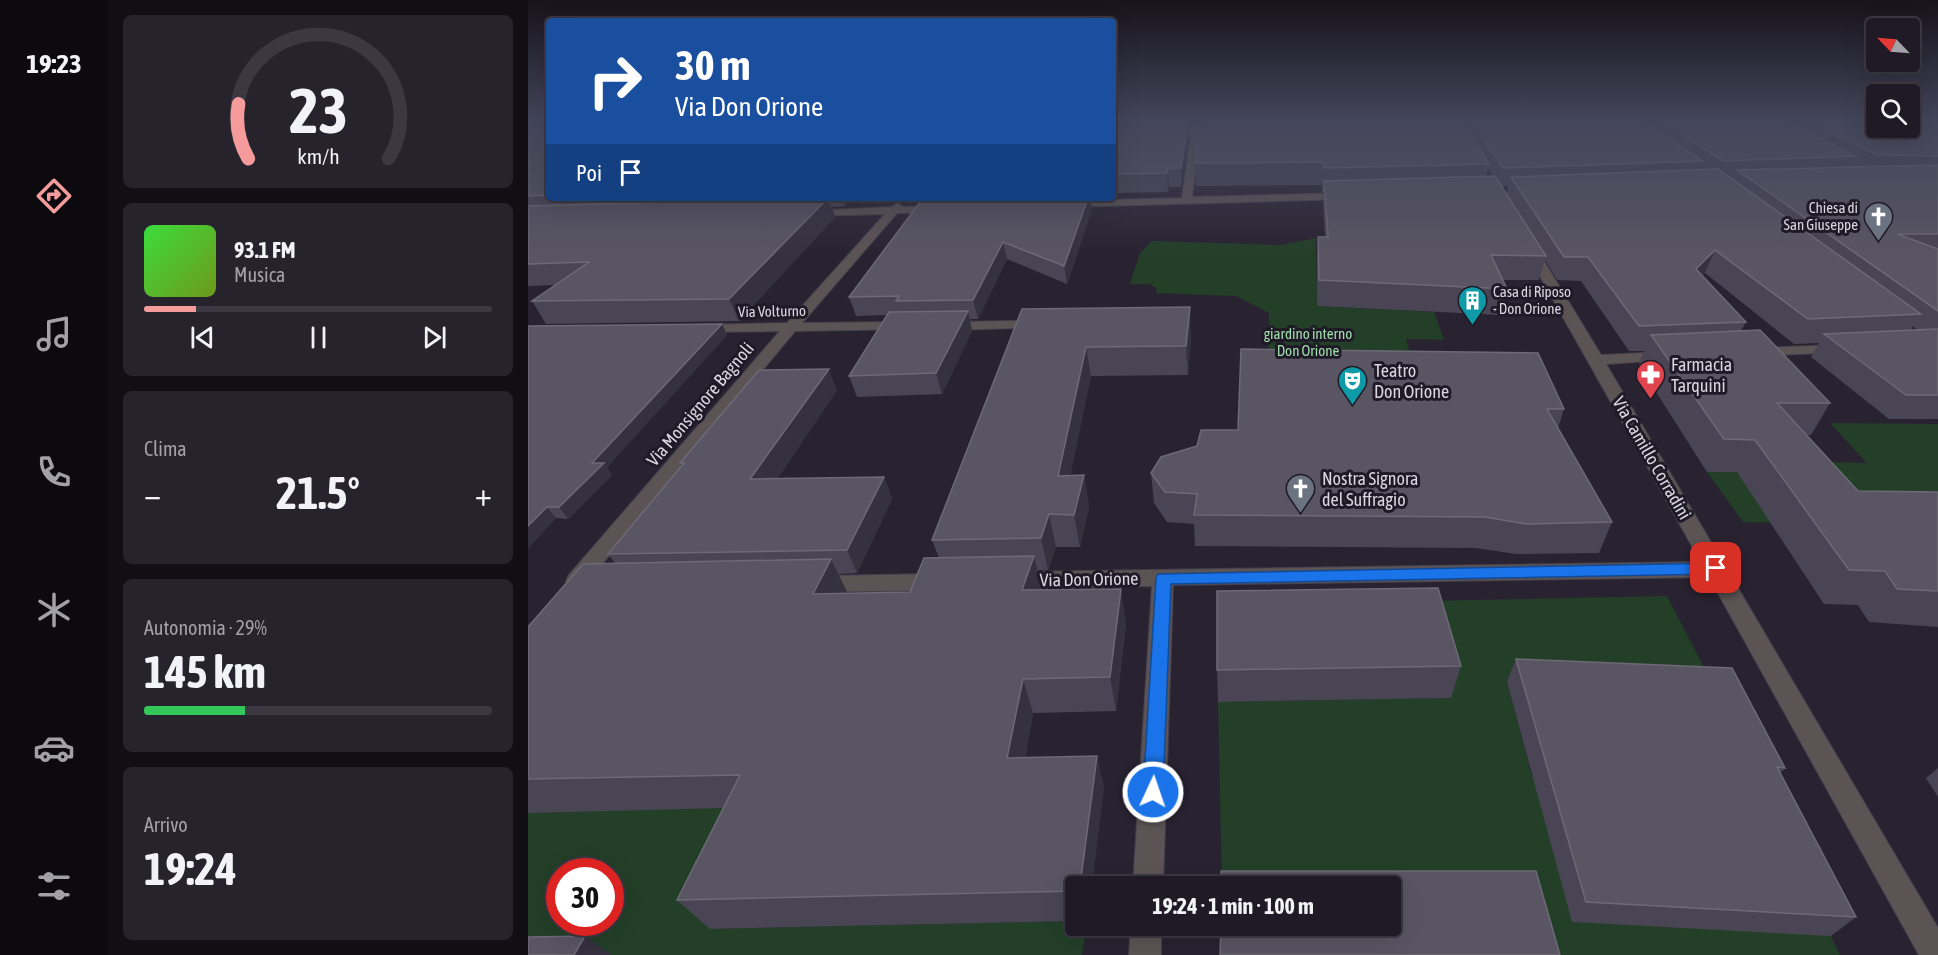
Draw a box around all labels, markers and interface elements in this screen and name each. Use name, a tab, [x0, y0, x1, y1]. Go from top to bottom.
north arrow	[1866, 18, 1920, 72]
map controls	[1866, 18, 1920, 138]
text: 30 m	[675, 41, 750, 89]
icon: right	[576, 42, 654, 120]
text: 19:23	[26, 48, 82, 79]
text: 23	[289, 75, 347, 146]
button: search	[1866, 84, 1920, 138]
text: Via Don Orione	[675, 91, 823, 122]
text: km/h	[297, 144, 339, 169]
icon: arrive	[614, 156, 647, 189]
text: Poi	[576, 160, 602, 186]
icon: directions	[33, 175, 75, 217]
place label: Chiesa di San Giuseppe	[1784, 199, 1858, 233]
church icon: Chiesa di San Giuseppe	[1863, 200, 1895, 242]
text: 93.1 FM	[234, 237, 296, 263]
text: Musica	[234, 263, 285, 286]
place label: Casa di Riposo - Don Orione	[1493, 283, 1571, 317]
building icon: Casa di Riposo - Don Orione	[1456, 284, 1488, 326]
street label: Via Volturno	[738, 302, 806, 320]
icon: music	[33, 313, 75, 355]
icon: previous	[186, 321, 219, 354]
icon: pause	[302, 321, 335, 354]
icon: next	[418, 321, 451, 354]
park label: giardino interno Don Orione	[1264, 325, 1352, 359]
street label: Via Monsignore Bagnoli	[642, 338, 758, 470]
place label: Farmacia Tarquini	[1671, 354, 1732, 396]
pharmacy icon: Farmacia Tarquini	[1634, 358, 1666, 400]
place label: Teatro Don Orione	[1374, 360, 1449, 402]
theatre icon: Teatro Don Orione	[1337, 364, 1369, 406]
street label: Via Camillo Corradini	[1608, 393, 1696, 523]
text: Clima	[144, 437, 187, 460]
icon: phone	[33, 451, 75, 493]
text: 21.5°	[276, 467, 360, 519]
place label: Nostra Signora del Suffragio	[1322, 468, 1418, 510]
church icon: Nostra Signora del Suffragio	[1285, 472, 1317, 514]
text: −	[144, 475, 161, 513]
text: +	[475, 475, 492, 513]
pin	[1690, 542, 1741, 593]
icon: arrive	[1699, 551, 1732, 584]
street label: Via Don Orione	[1039, 568, 1139, 590]
icon: climate	[33, 589, 75, 631]
text: Autonomia · 29%	[144, 616, 267, 639]
text: 145 km	[144, 646, 266, 698]
icon: car	[33, 727, 75, 769]
position arrow	[1121, 760, 1185, 824]
text: Arrivo	[144, 813, 188, 836]
text: 19:24	[144, 843, 237, 895]
speed limit sign: 30	[546, 858, 624, 936]
icon: filters	[33, 865, 75, 907]
text: 19:24 · 1 min · 100 m	[1152, 893, 1314, 919]

